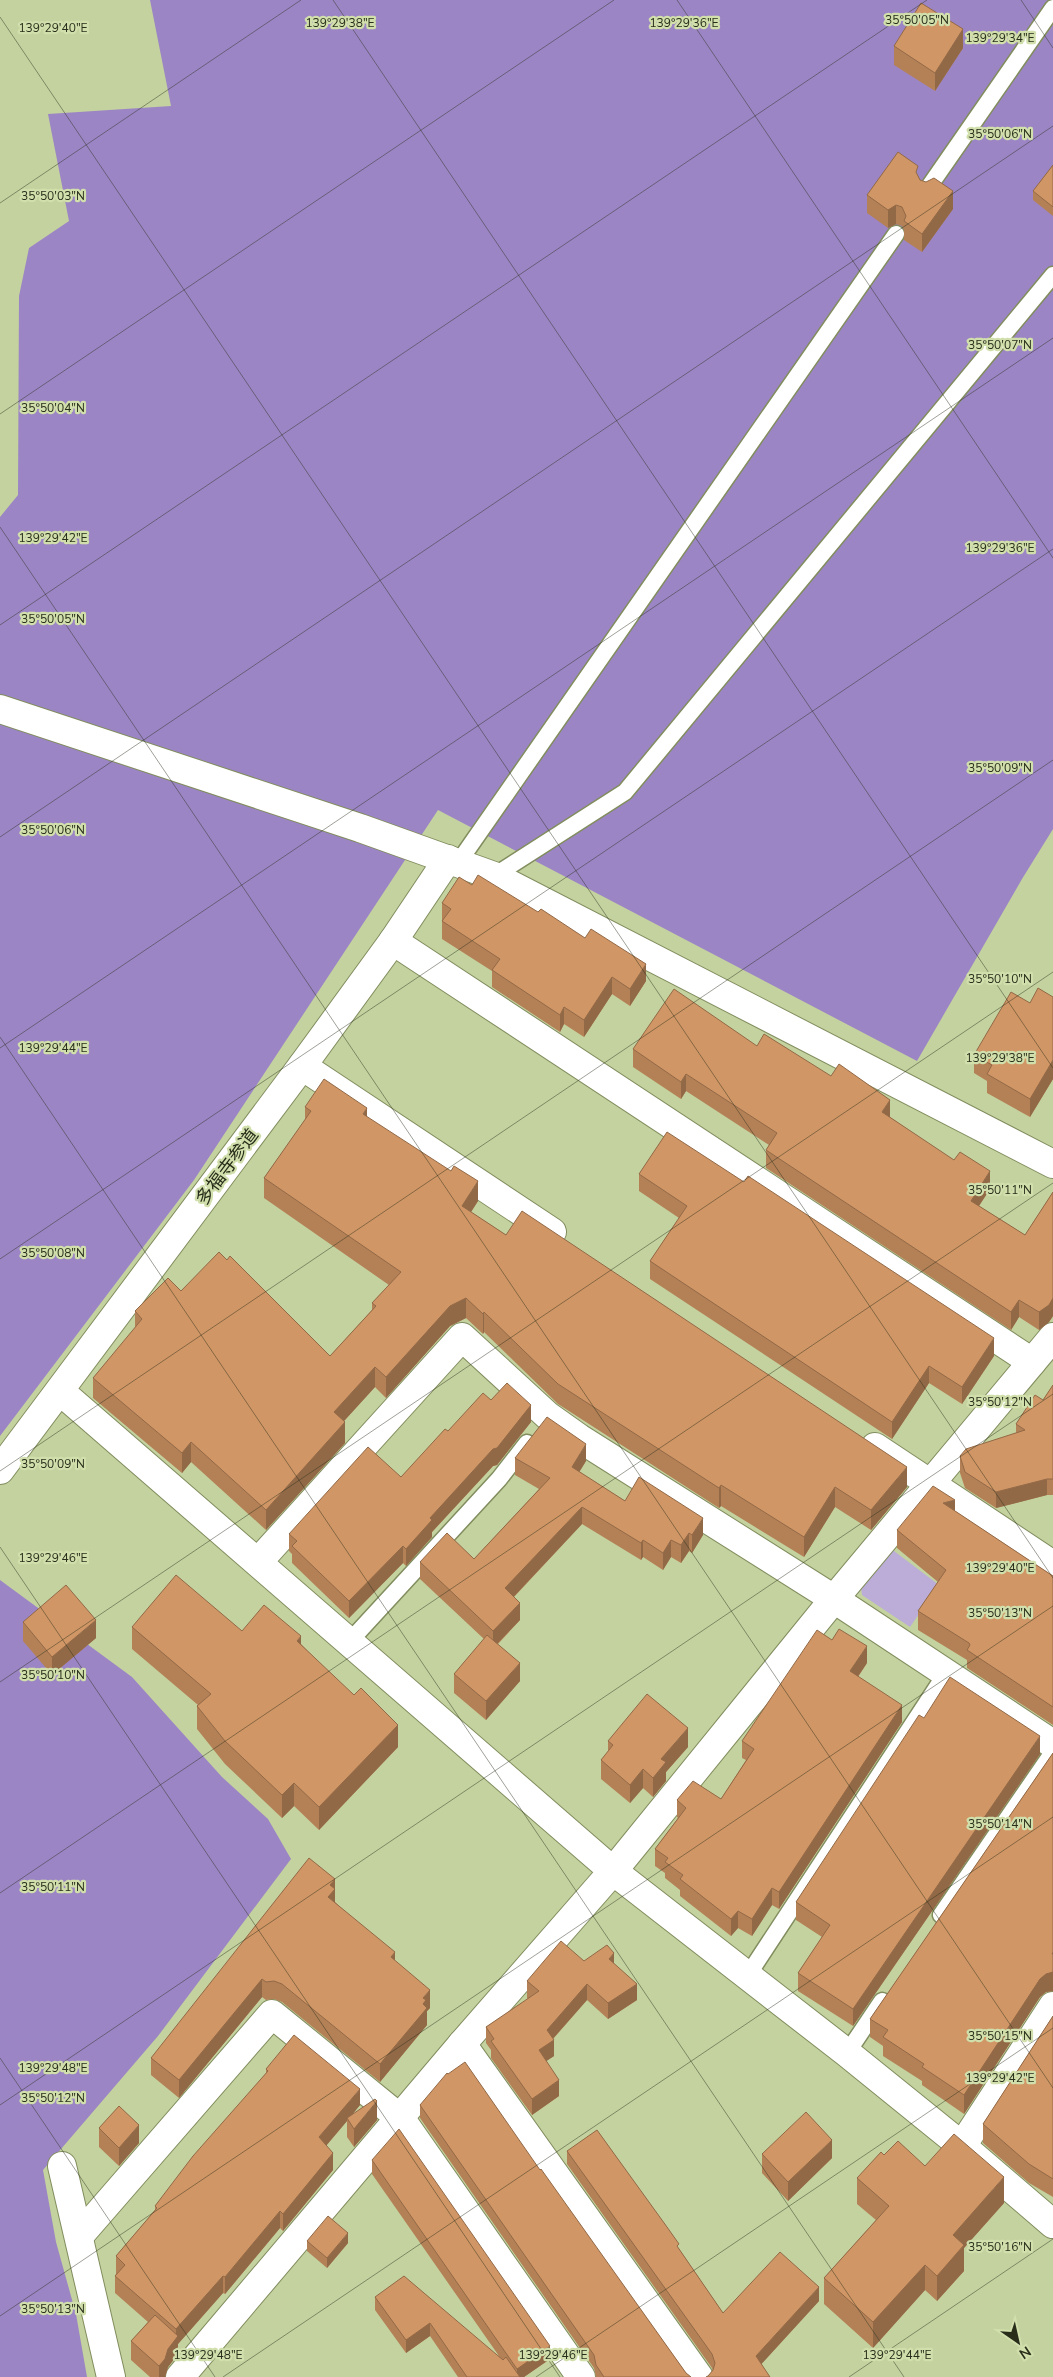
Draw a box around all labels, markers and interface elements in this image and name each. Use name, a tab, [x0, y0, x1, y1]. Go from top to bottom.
text: 35°50'05"N	[885, 12, 949, 28]
text: 139°29'38"E	[305, 15, 375, 31]
text: 139°29'36"E	[649, 15, 719, 31]
text: 139°29'40"E	[18, 20, 88, 36]
text: 139°29'34"E	[965, 30, 1035, 46]
text: 35°50'06"N	[968, 126, 1032, 142]
text: 35°50'03"N	[21, 188, 85, 204]
text: 35°50'07"N	[968, 337, 1032, 353]
text: 35°50'04"N	[21, 400, 85, 416]
text: 139°29'42"E	[18, 530, 88, 546]
text: 139°29'36"E	[965, 540, 1035, 556]
text: 35°50'05"N	[21, 611, 85, 627]
text: 35°50'09"N	[968, 760, 1032, 776]
text: 35°50'06"N	[21, 822, 85, 838]
text: 35°50'10"N	[968, 971, 1032, 987]
text: 139°29'44"E	[18, 1040, 88, 1056]
text: 139°29'38"E	[965, 1050, 1035, 1066]
street label: 多福寺参道	[190, 1124, 264, 1210]
text: 35°50'11"N	[968, 1182, 1032, 1198]
text: 35°50'08"N	[21, 1245, 85, 1261]
text: 35°50'12"N	[968, 1394, 1032, 1410]
text: 35°50'09"N	[21, 1456, 85, 1472]
text: 139°29'46"E	[18, 1550, 88, 1566]
text: 139°29'40"E	[965, 1560, 1035, 1576]
text: 35°50'13"N	[968, 1605, 1032, 1621]
text: 35°50'10"N	[21, 1667, 85, 1683]
text: 35°50'14"N	[968, 1816, 1032, 1832]
text: 35°50'11"N	[21, 1879, 85, 1895]
text: 35°50'15"N	[968, 2028, 1032, 2044]
text: 139°29'48"E	[18, 2060, 88, 2076]
text: 139°29'42"E	[965, 2070, 1035, 2086]
text: 35°50'12"N	[21, 2090, 85, 2106]
text: 35°50'16"N	[968, 2239, 1032, 2255]
text: 35°50'13"N	[21, 2301, 85, 2317]
north arrow	[993, 2317, 1043, 2367]
text: N	[1015, 2342, 1035, 2363]
text: 139°29'48"E	[173, 2347, 243, 2363]
text: 139°29'46"E	[518, 2347, 588, 2363]
text: 139°29'44"E	[862, 2347, 932, 2363]

